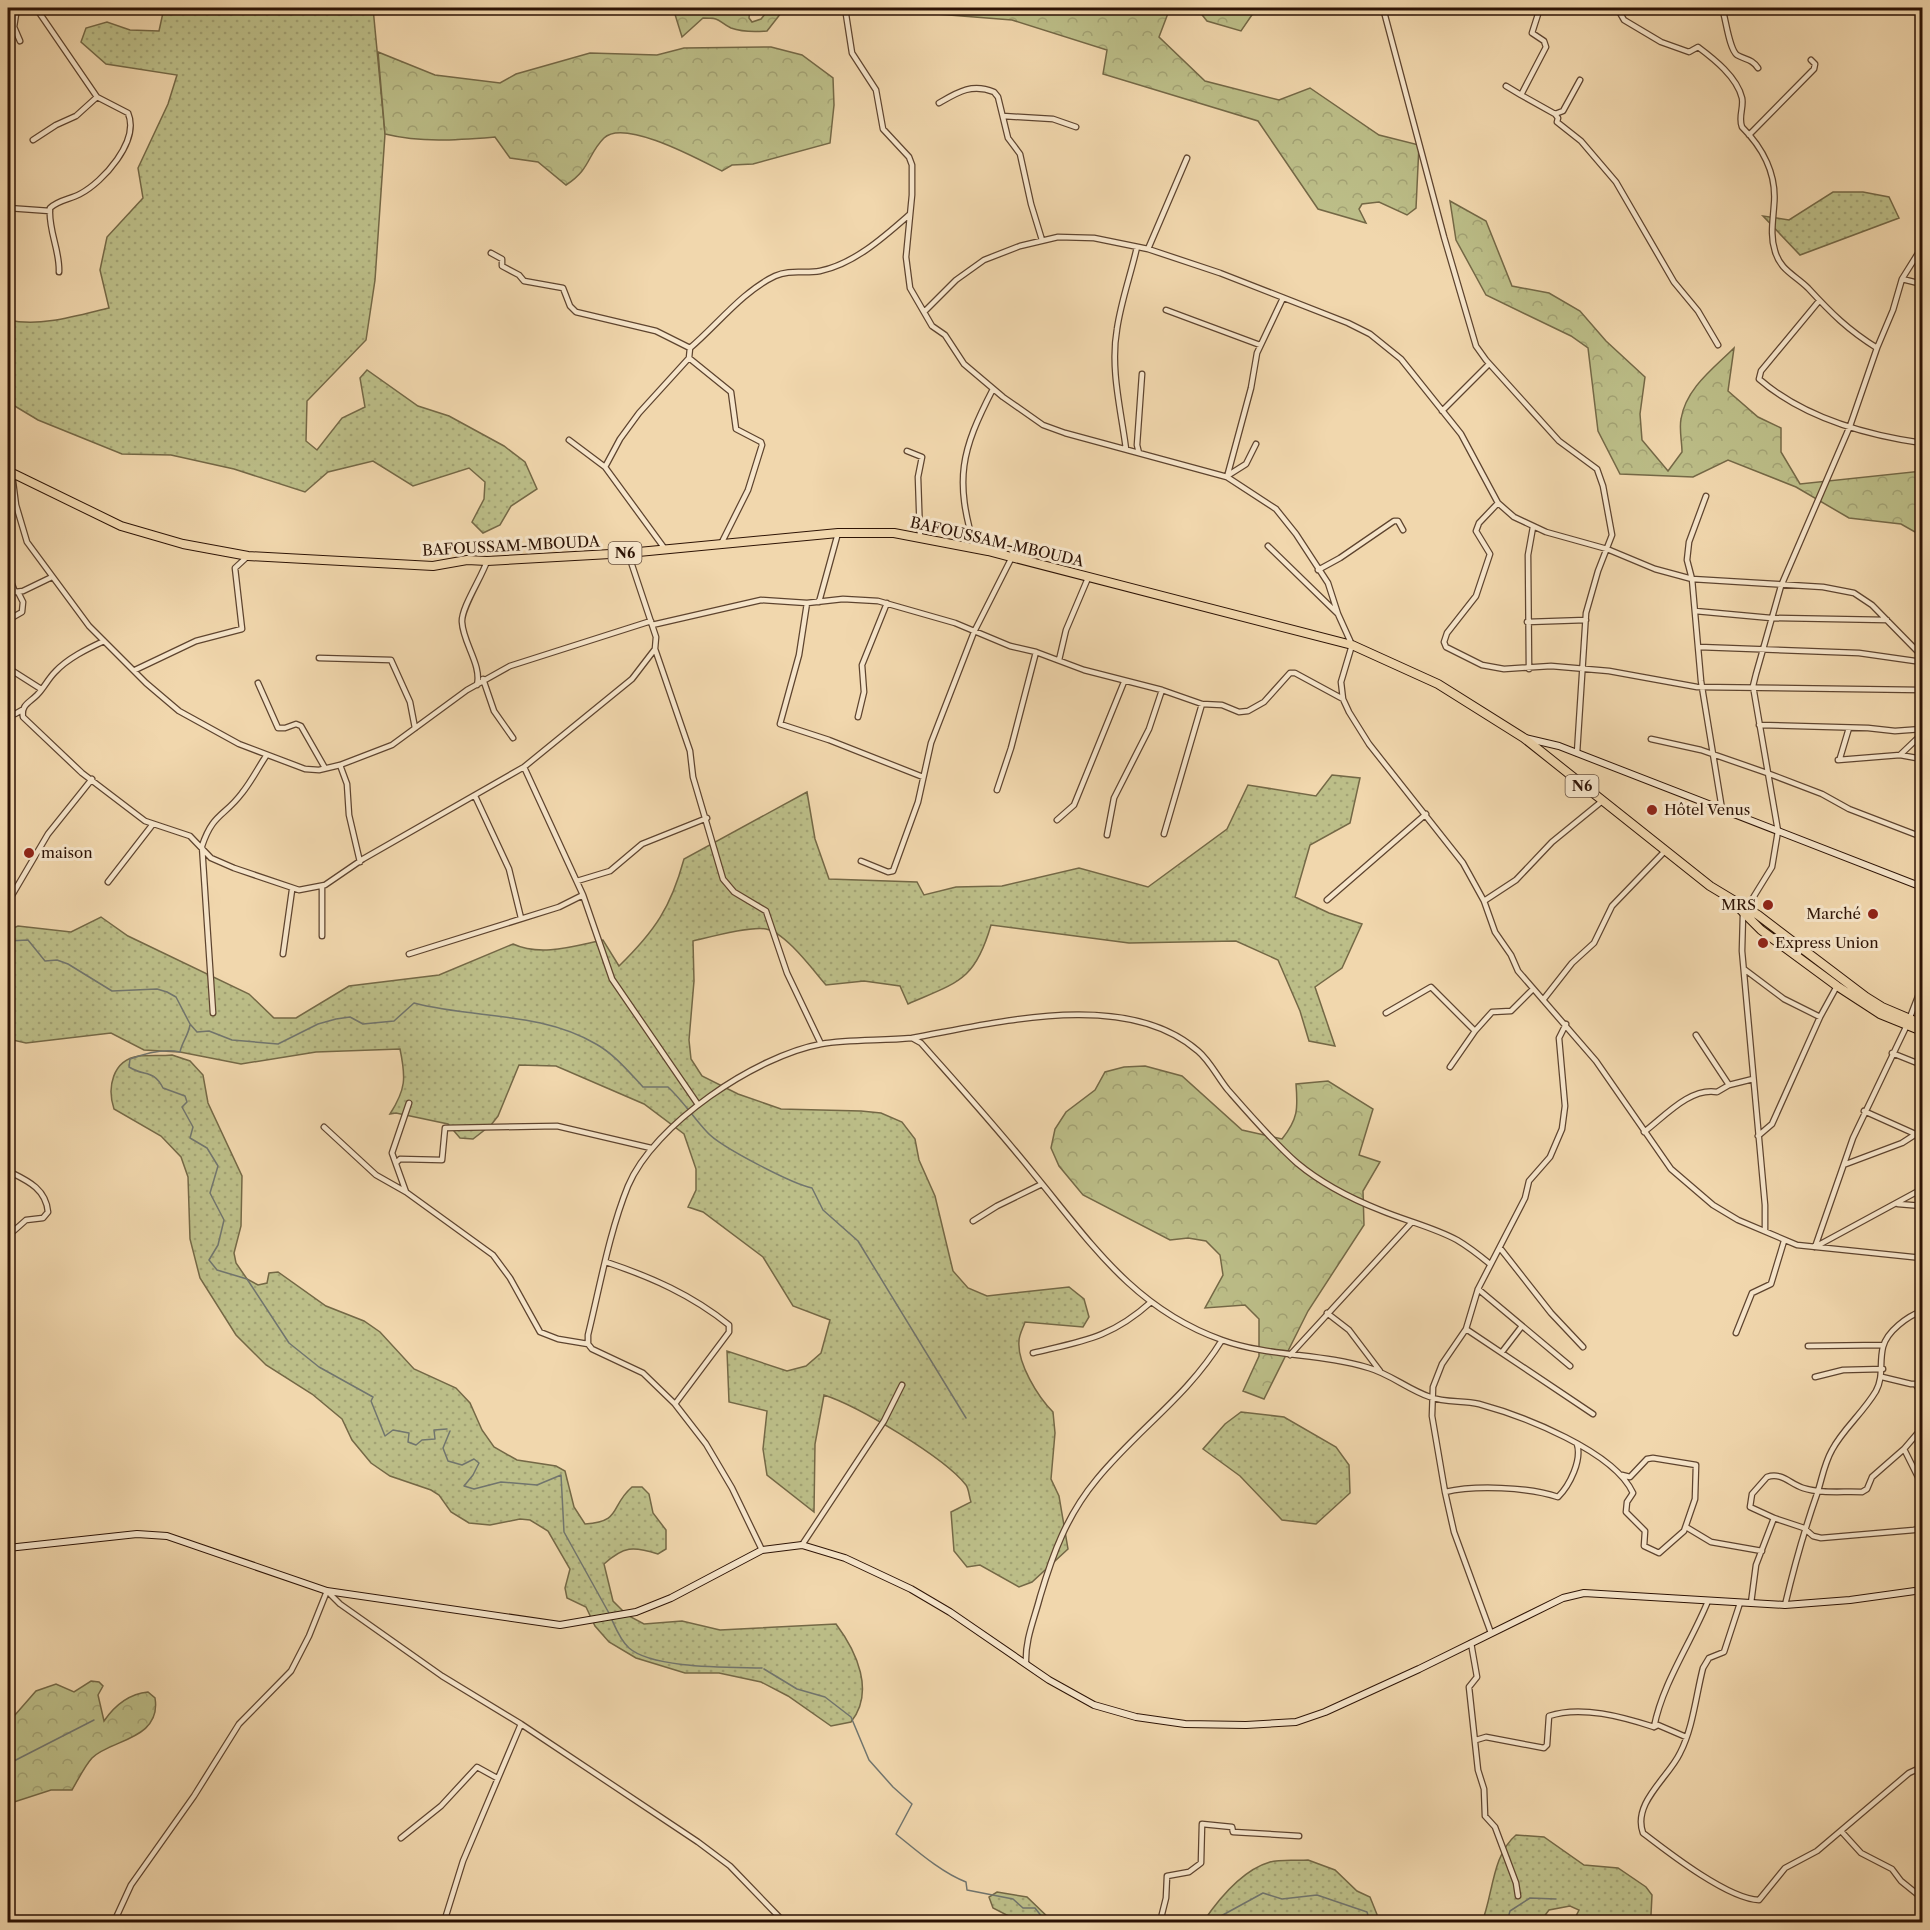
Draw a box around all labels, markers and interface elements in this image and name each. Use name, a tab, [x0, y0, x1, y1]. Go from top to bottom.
street label: BAFOUSSAM-MBOUDA	[908, 512, 1087, 571]
street label: BAFOUSSAM-MBOUDA	[422, 531, 601, 560]
road number: N6	[608, 542, 642, 564]
road number: N6	[1566, 775, 1598, 797]
place label: Hôtel Venus	[1664, 800, 1750, 819]
marker: Hôtel Venus	[1645, 803, 1659, 817]
place label: maison	[41, 843, 93, 862]
marker: maison	[22, 846, 36, 860]
place label: MRS	[1721, 895, 1756, 914]
marker: MRS	[1761, 898, 1775, 912]
place label: Marché	[1806, 904, 1861, 923]
marker: Marché	[1866, 907, 1880, 921]
place label: Express Union	[1775, 933, 1879, 952]
marker: Express Union	[1756, 936, 1770, 950]

